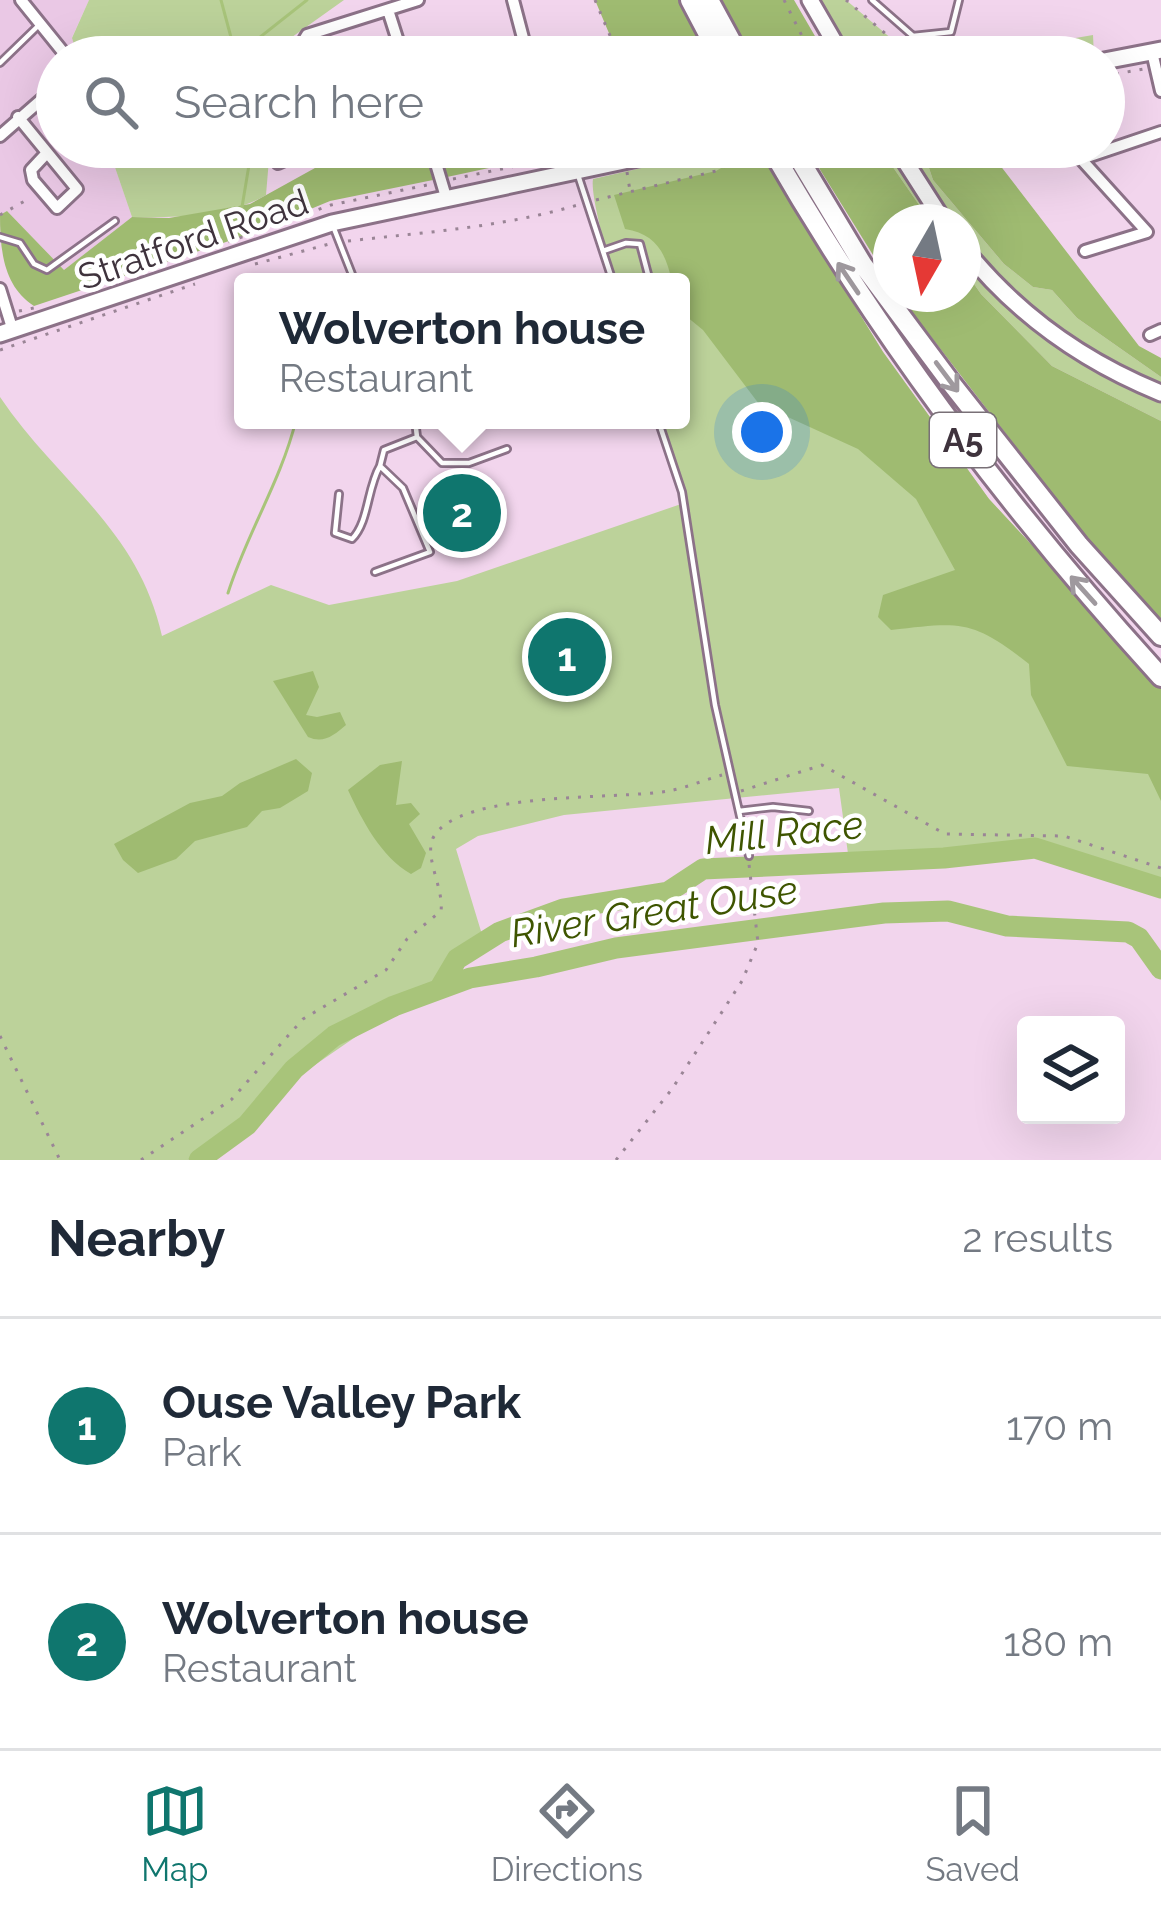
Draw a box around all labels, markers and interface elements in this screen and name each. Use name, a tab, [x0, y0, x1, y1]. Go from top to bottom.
search box	[36, 36, 1125, 168]
icon: search	[78, 69, 144, 135]
text: Search here	[174, 76, 424, 129]
street label: Stratford Road	[72, 180, 314, 298]
north arrow	[873, 204, 981, 312]
one-way arrow	[836, 262, 861, 296]
popup	[234, 273, 690, 429]
text: Wolverton house	[279, 302, 645, 355]
text: Restaurant	[279, 355, 473, 401]
one-way arrow	[934, 360, 960, 393]
your location	[732, 402, 792, 462]
road number: A5	[930, 413, 996, 467]
pin: 2	[423, 468, 501, 558]
one-way arrow	[1070, 575, 1097, 605]
pin: 1	[528, 612, 606, 702]
water label: Mill Race	[703, 801, 865, 863]
water label: River Great Ouse	[507, 866, 801, 956]
map controls	[1017, 1016, 1125, 1124]
button: layers	[1017, 1016, 1125, 1124]
text: Nearby	[48, 1208, 225, 1268]
text: 2 results	[962, 1215, 1113, 1261]
text: Ouse Valley Park	[162, 1376, 521, 1429]
text: 1	[77, 1403, 97, 1449]
text: 170 m	[1006, 1403, 1113, 1449]
text: Park	[162, 1429, 242, 1475]
text: Wolverton house	[162, 1592, 529, 1645]
text: 2	[76, 1619, 98, 1665]
text: 180 m	[1004, 1619, 1113, 1665]
text: Restaurant	[162, 1645, 357, 1691]
tab: Map	[141, 1778, 208, 1889]
tab: Directions	[491, 1778, 643, 1889]
tab: Saved	[925, 1778, 1020, 1889]

